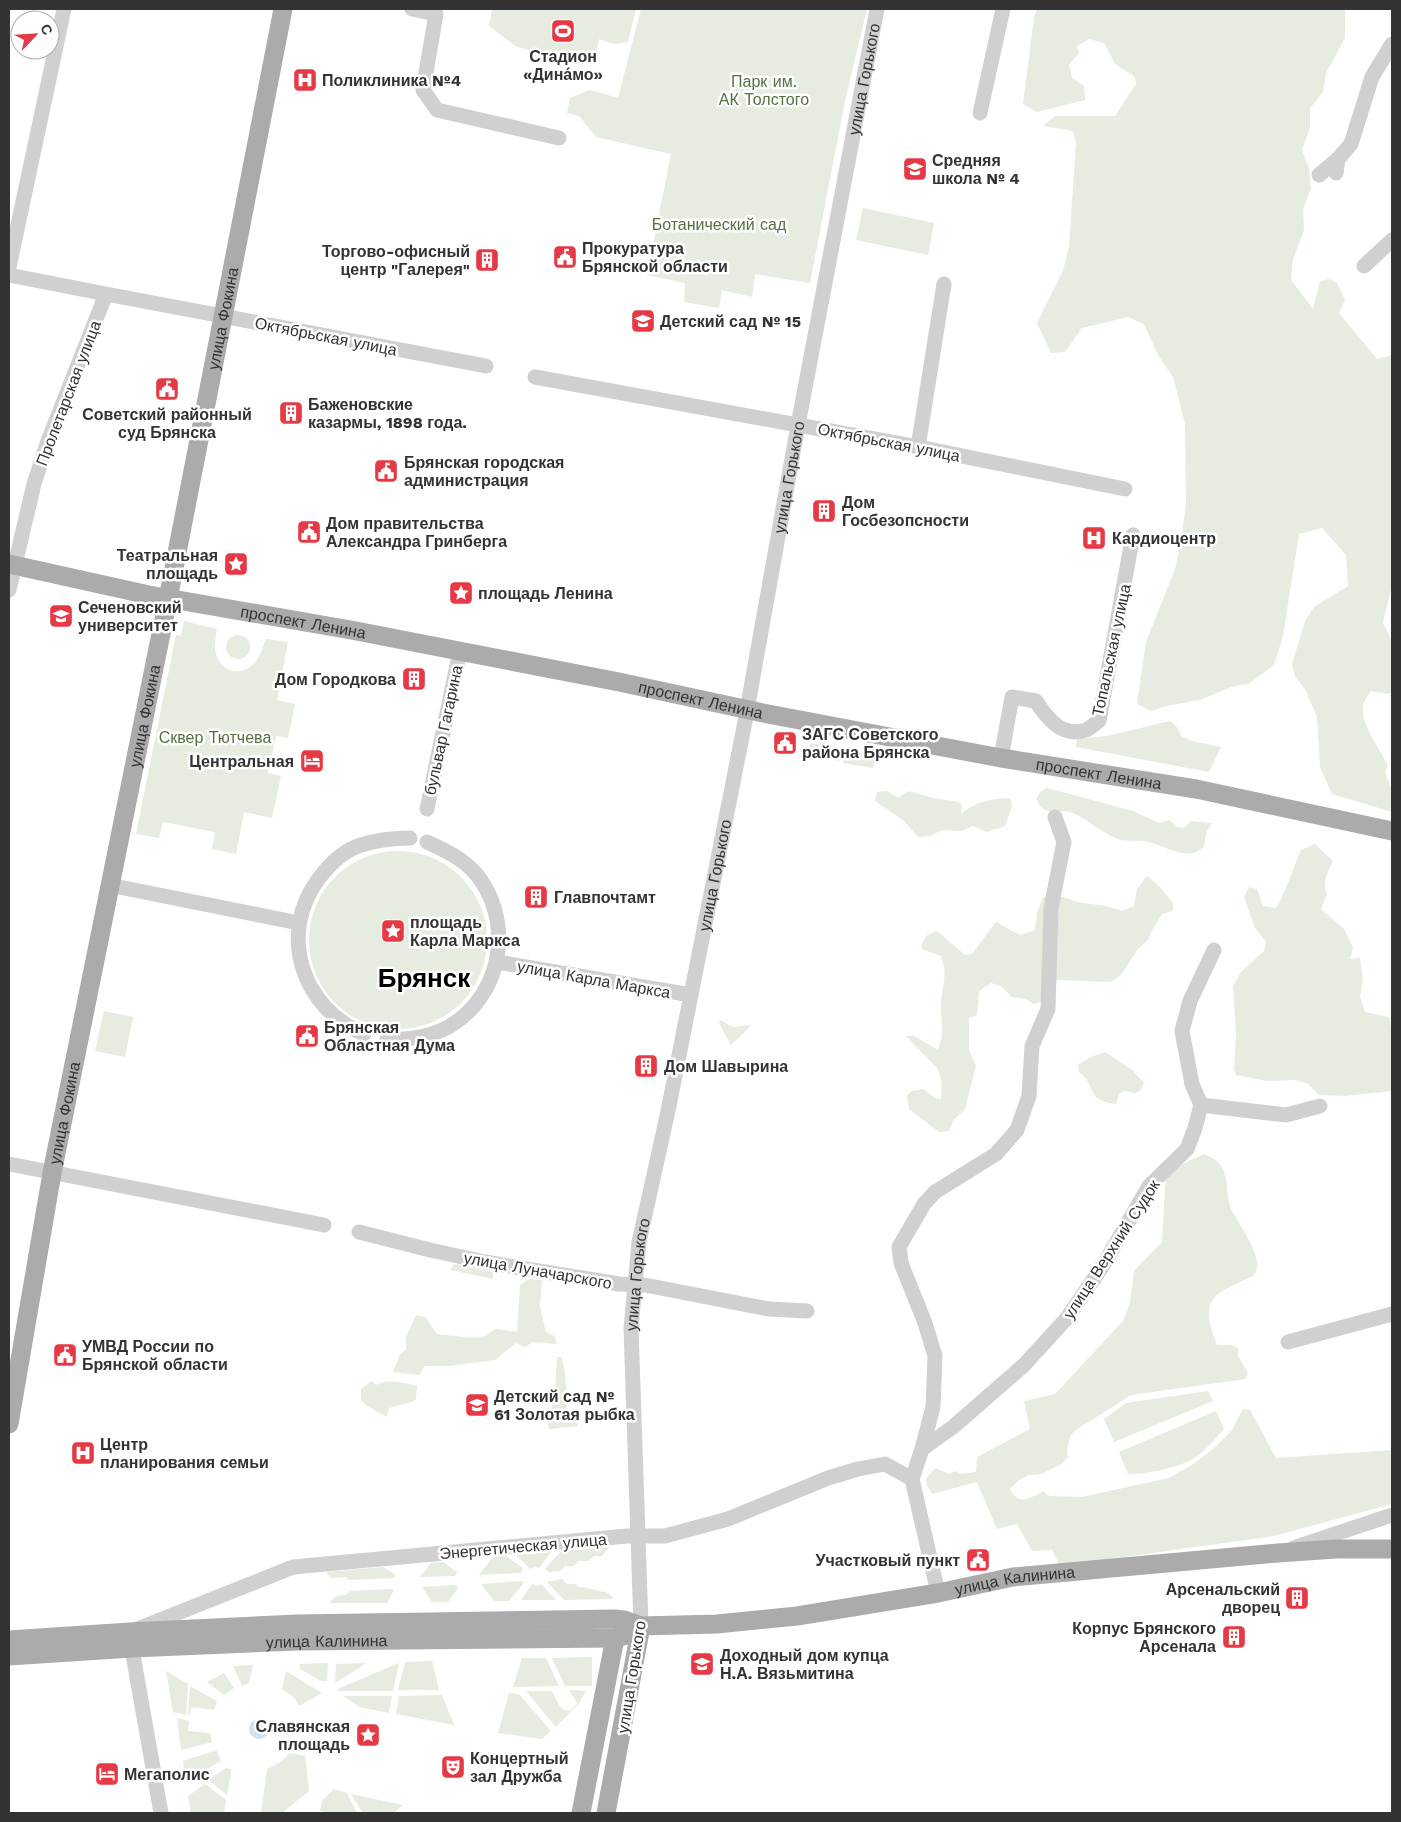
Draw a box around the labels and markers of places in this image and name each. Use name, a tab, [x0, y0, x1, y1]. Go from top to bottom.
sports icon: Стадион «Дина́мо»	[550, 18, 576, 44]
place label: Стадион «Дина́мо»	[523, 47, 603, 84]
hospital icon: Поликлиника №4	[292, 67, 318, 93]
place label: Поликлиника №4	[322, 71, 461, 90]
place label: Средняя школа № 4	[932, 151, 1020, 188]
school or university icon: Средняя школа № 4	[902, 156, 928, 182]
place label: Прокуратура Брянской области	[582, 239, 728, 276]
place label: Торгово-офисный центр "Галерея"	[322, 242, 470, 279]
public building icon: Прокуратура Брянской области	[552, 244, 578, 270]
building icon: Торгово-офисный центр "Галерея"	[474, 247, 500, 273]
school or university icon: Детский сад № 15	[630, 308, 656, 334]
place label: Детский сад № 15	[660, 312, 801, 331]
public building icon: Советский районный суд Брянска	[154, 376, 180, 402]
place label: Баженовские казармы, 1898 года.	[308, 395, 467, 432]
building icon: Баженовские казармы, 1898 года.	[278, 400, 304, 426]
place label: Советский районный суд Брянска	[82, 405, 252, 442]
place label: Брянская городская администрация	[404, 453, 564, 490]
public building icon: Брянская городская администрация	[373, 458, 399, 484]
place label: Дом Госбезопсности	[842, 493, 969, 530]
building icon: Дом Госбезопсности	[811, 498, 837, 524]
place label: Дом правительства Александра Гринберга	[326, 514, 507, 551]
public building icon: Дом правительства Александра Гринберга	[296, 519, 322, 545]
hospital icon: Кардиоцентр	[1081, 525, 1107, 551]
place label: Кардиоцентр	[1112, 529, 1216, 548]
place label: Театральная площадь	[117, 546, 218, 583]
place icon: Театральная площадь	[223, 551, 249, 577]
place icon: площадь Ленина	[448, 580, 474, 606]
place label: площадь Ленина	[478, 584, 613, 603]
place label: Сеченовский университет	[78, 598, 182, 635]
school or university icon: Сеченовский университет	[48, 603, 74, 629]
building icon: Дом Городкова	[401, 666, 427, 692]
place label: Дом Городкова	[275, 670, 396, 689]
place label: ЗАГС Советского района Брянска	[802, 725, 939, 762]
public building icon: ЗАГС Советского района Брянска	[772, 730, 798, 756]
hotel icon: Центральная	[299, 748, 325, 774]
place label: Центральная	[189, 752, 294, 771]
building icon: Главпочтамт	[523, 884, 549, 910]
place label: Главпочтамт	[554, 888, 656, 907]
place label: площадь Карла Маркса	[410, 913, 520, 950]
place icon: площадь Карла Маркса	[380, 918, 406, 944]
place label: Брянская Областная Дума	[324, 1018, 455, 1055]
public building icon: Брянская Областная Дума	[294, 1023, 320, 1049]
building icon: Дом Шавырина	[633, 1053, 659, 1079]
place label: Дом Шавырина	[664, 1057, 788, 1076]
place label: УМВД России по Брянской области	[82, 1337, 228, 1374]
public building icon: УМВД России по Брянской области	[52, 1342, 78, 1368]
place label: Детский сад № 61 Золотая рыбка	[494, 1387, 635, 1424]
school or university icon: Детский сад № 61 Золотая рыбка	[464, 1392, 490, 1418]
place label: Центр планирования семьи	[100, 1435, 269, 1472]
hospital icon: Центр планирования семьи	[70, 1440, 96, 1466]
public building icon: Участковый пункт	[965, 1547, 991, 1573]
place label: Участковый пункт	[816, 1551, 960, 1570]
place label: Арсенальский дворец	[1166, 1580, 1280, 1617]
building icon: Арсенальский дворец	[1284, 1585, 1310, 1611]
place label: Корпус Брянского Арсенала	[1072, 1619, 1216, 1656]
building icon: Корпус Брянского Арсенала	[1221, 1624, 1247, 1650]
place label: Доходный дом купца Н.А. Вязьмитина	[720, 1646, 889, 1683]
school or university icon: Доходный дом купца Н.А. Вязьмитина	[689, 1651, 715, 1677]
place label: Славянская площадь	[256, 1717, 350, 1754]
place icon: Славянская площадь	[355, 1722, 381, 1748]
place label: Концертный зал Дружба	[470, 1749, 569, 1786]
theatre icon: Концертный зал Дружба	[440, 1754, 466, 1780]
hotel icon: Мегаполис	[94, 1761, 120, 1787]
place label: Мегаполис	[124, 1765, 210, 1784]

